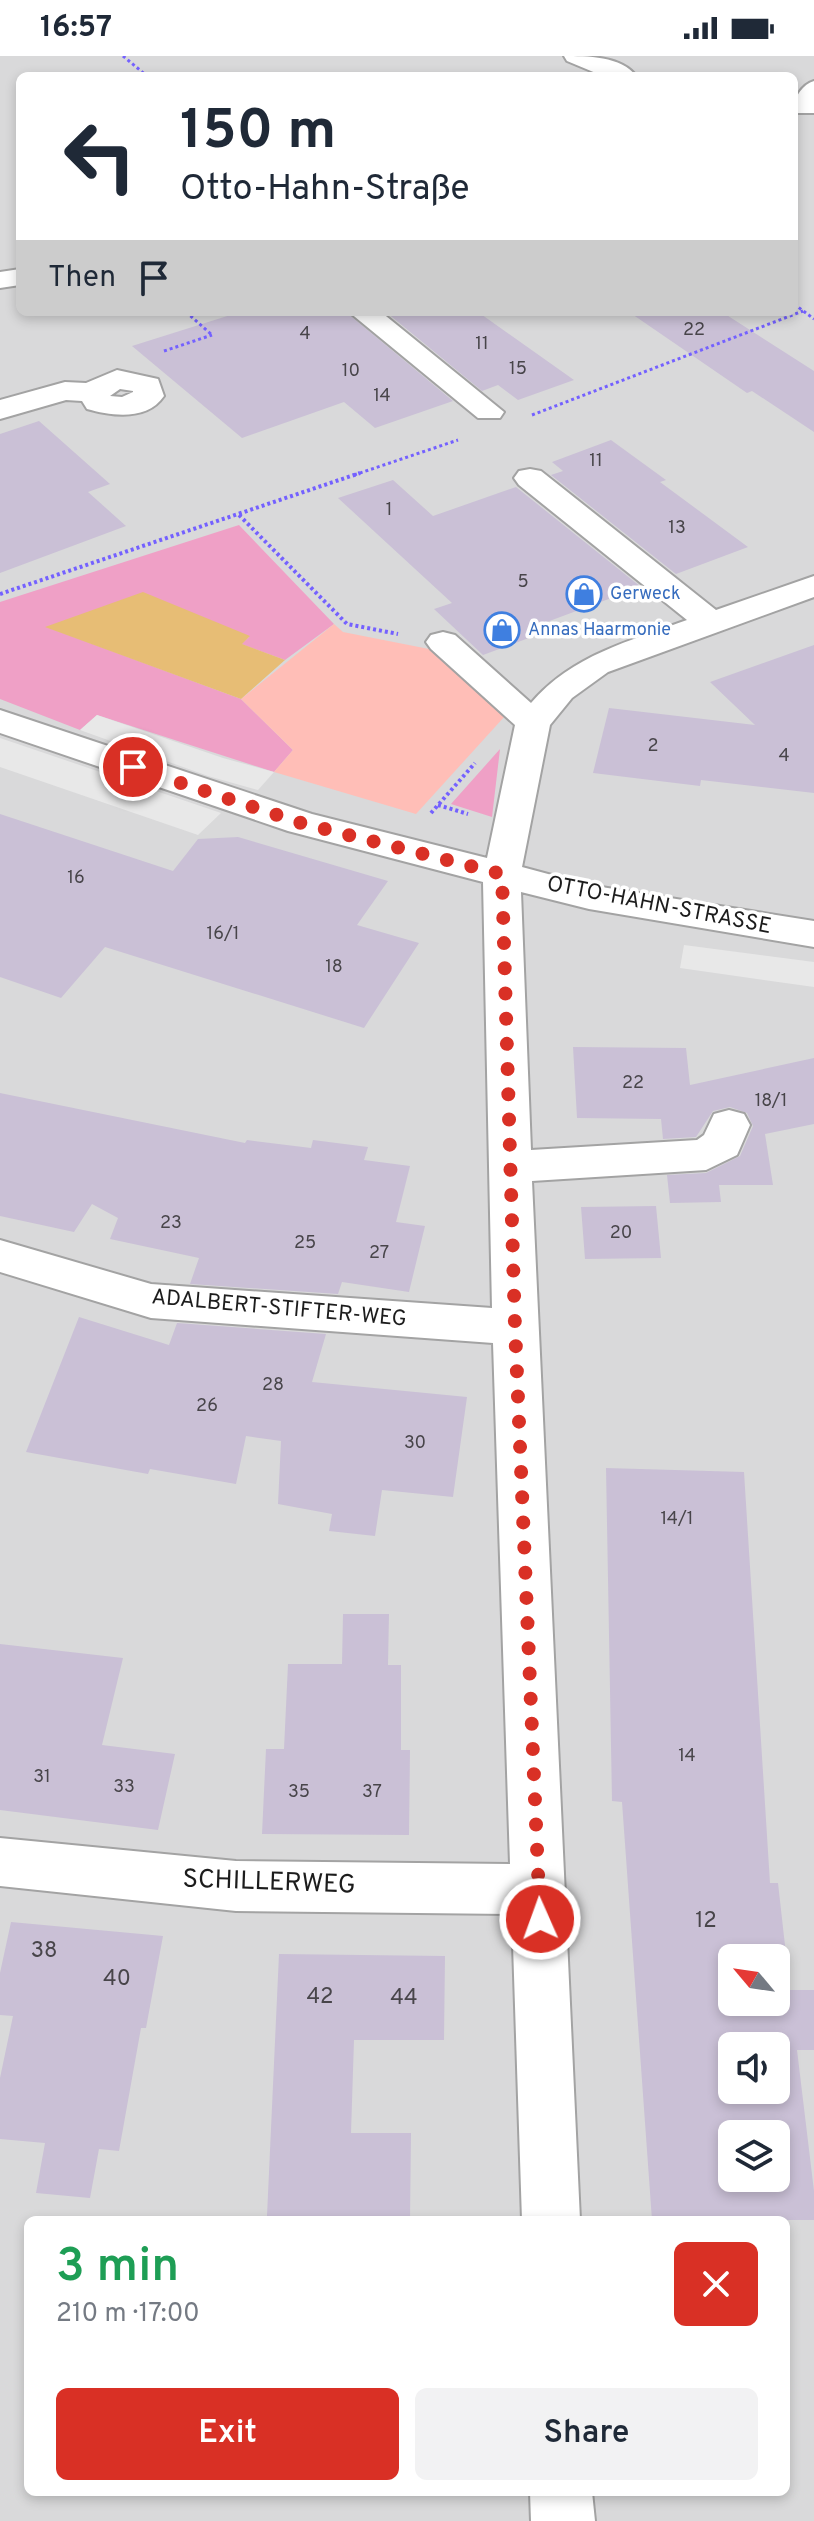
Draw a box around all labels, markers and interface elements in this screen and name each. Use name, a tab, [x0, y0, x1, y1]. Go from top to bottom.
text: 16:57	[40, 10, 112, 47]
text: 150 m	[180, 98, 336, 168]
icon: left	[48, 104, 152, 208]
text: Otto-Hahn-Straße	[180, 167, 470, 213]
icon: arrive	[132, 256, 176, 300]
text: Then	[48, 260, 116, 297]
house number: 22	[683, 319, 705, 342]
house number: 4	[299, 323, 311, 346]
house number: 11	[475, 333, 489, 356]
house number: 15	[509, 358, 527, 381]
house number: 10	[342, 360, 360, 383]
house number: 14	[373, 385, 391, 408]
house number: 11	[589, 450, 603, 473]
house number: 1	[386, 499, 392, 522]
house number: 13	[668, 517, 686, 540]
house number: 5	[517, 571, 529, 594]
shop icon: Gerweck	[565, 575, 603, 613]
place label: Gerweck	[610, 583, 681, 606]
shop icon: Annas Haarmonie	[483, 611, 521, 649]
place label: Annas Haarmonie	[528, 619, 671, 642]
pin	[99, 733, 167, 801]
house number: 2	[647, 735, 659, 758]
icon: arrive	[111, 745, 155, 789]
house number: 4	[778, 745, 790, 768]
house number: 16	[67, 867, 85, 890]
street label: OTTO-HAHN-STRASSE	[545, 871, 773, 941]
house number: 16/1	[207, 923, 240, 946]
house number: 18	[325, 956, 343, 979]
house number: 22	[622, 1072, 644, 1095]
house number: 18/1	[755, 1090, 787, 1113]
house number: 23	[160, 1212, 182, 1235]
house number: 20	[610, 1222, 632, 1245]
house number: 25	[294, 1232, 316, 1255]
house number: 27	[369, 1242, 389, 1265]
street label: ADALBERT-STIFTER-WEG	[150, 1284, 408, 1334]
house number: 28	[262, 1374, 284, 1397]
house number: 26	[196, 1395, 218, 1418]
house number: 30	[404, 1432, 426, 1455]
house number: 14/1	[660, 1508, 694, 1531]
house number: 14	[678, 1745, 696, 1768]
house number: 31	[33, 1766, 51, 1789]
house number: 33	[113, 1776, 135, 1799]
house number: 35	[288, 1781, 310, 1804]
house number: 37	[362, 1781, 382, 1804]
street label: SCHILLERWEG	[182, 1863, 356, 1903]
position arrow	[498, 1877, 582, 1961]
house number: 12	[695, 1908, 717, 1935]
house number: 38	[31, 1938, 57, 1965]
north arrow	[718, 1944, 790, 2016]
map controls	[718, 1944, 790, 2192]
house number: 40	[103, 1966, 131, 1993]
house number: 42	[306, 1984, 334, 2011]
house number: 44	[390, 1985, 418, 2012]
button: sound	[718, 2032, 790, 2104]
button: layers	[718, 2120, 790, 2192]
text: 3 min	[56, 2238, 179, 2298]
button: close	[674, 2242, 758, 2326]
text: 210 m · 17:00	[56, 2298, 200, 2331]
button: Exit	[56, 2388, 399, 2480]
button: Share	[415, 2388, 758, 2480]

